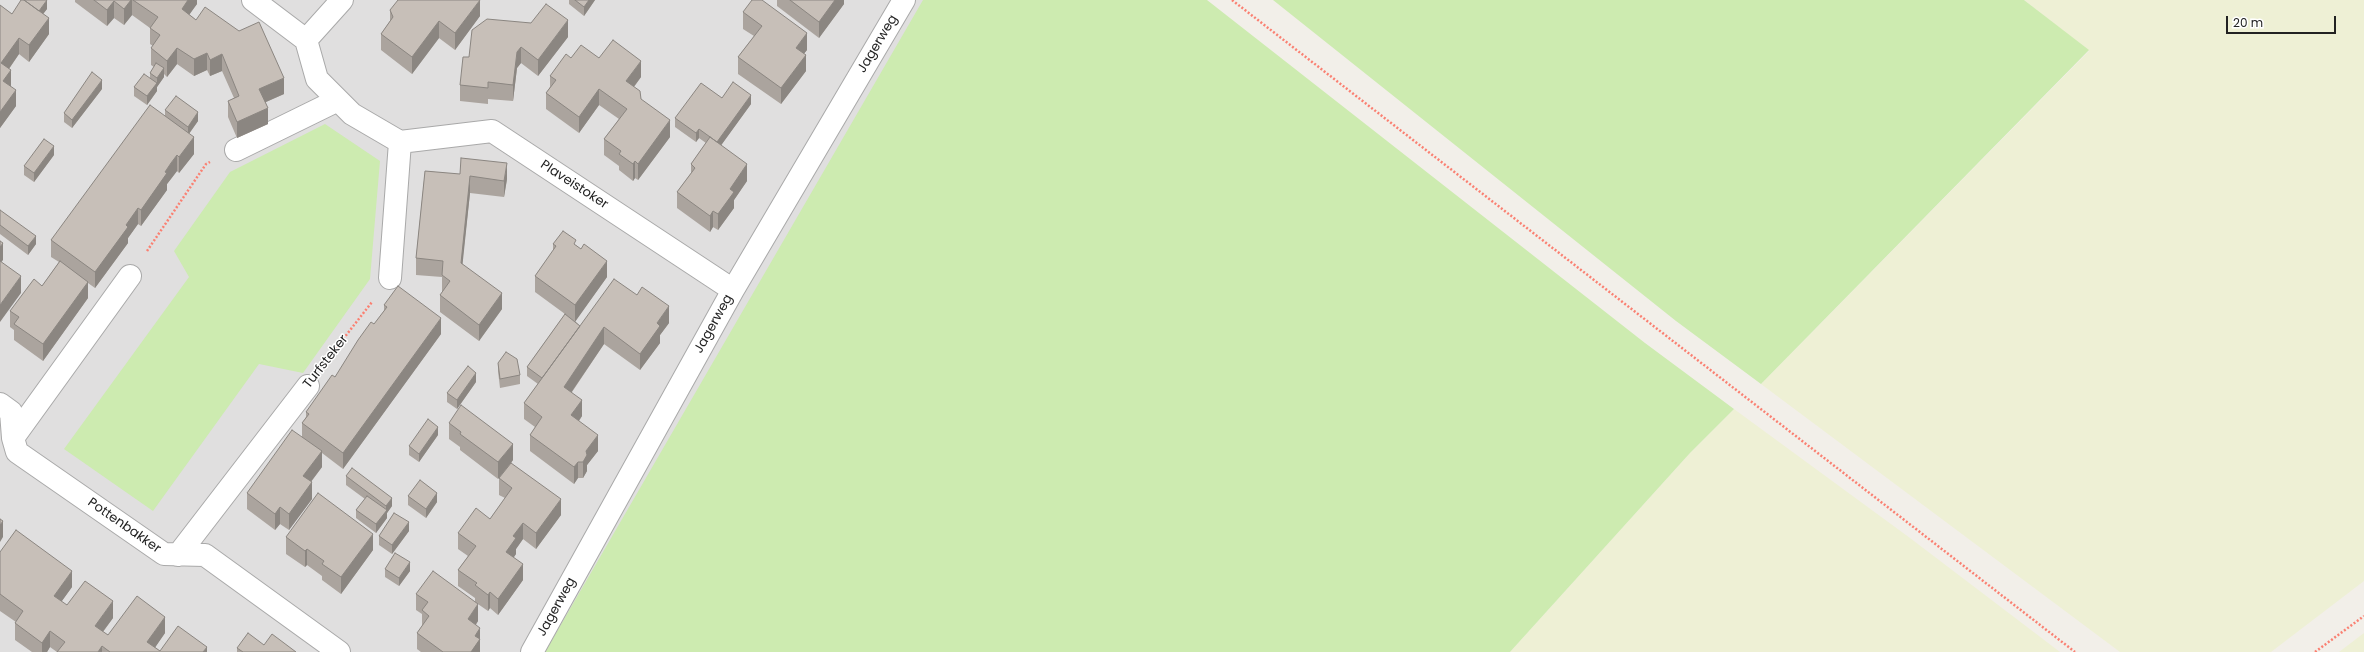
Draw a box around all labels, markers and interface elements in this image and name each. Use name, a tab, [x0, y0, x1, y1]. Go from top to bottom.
scale bar	[2228, 8, 2338, 34]
street label: Jagerweg	[855, 12, 901, 76]
text: 20 m	[2233, 14, 2263, 31]
street label: Plaveistoker	[537, 157, 611, 213]
street label: Jagerweg	[691, 292, 737, 356]
street label: Turfsteker	[300, 332, 352, 392]
street label: Pottenbakker	[84, 495, 164, 557]
street label: Jagerweg	[534, 575, 580, 639]

